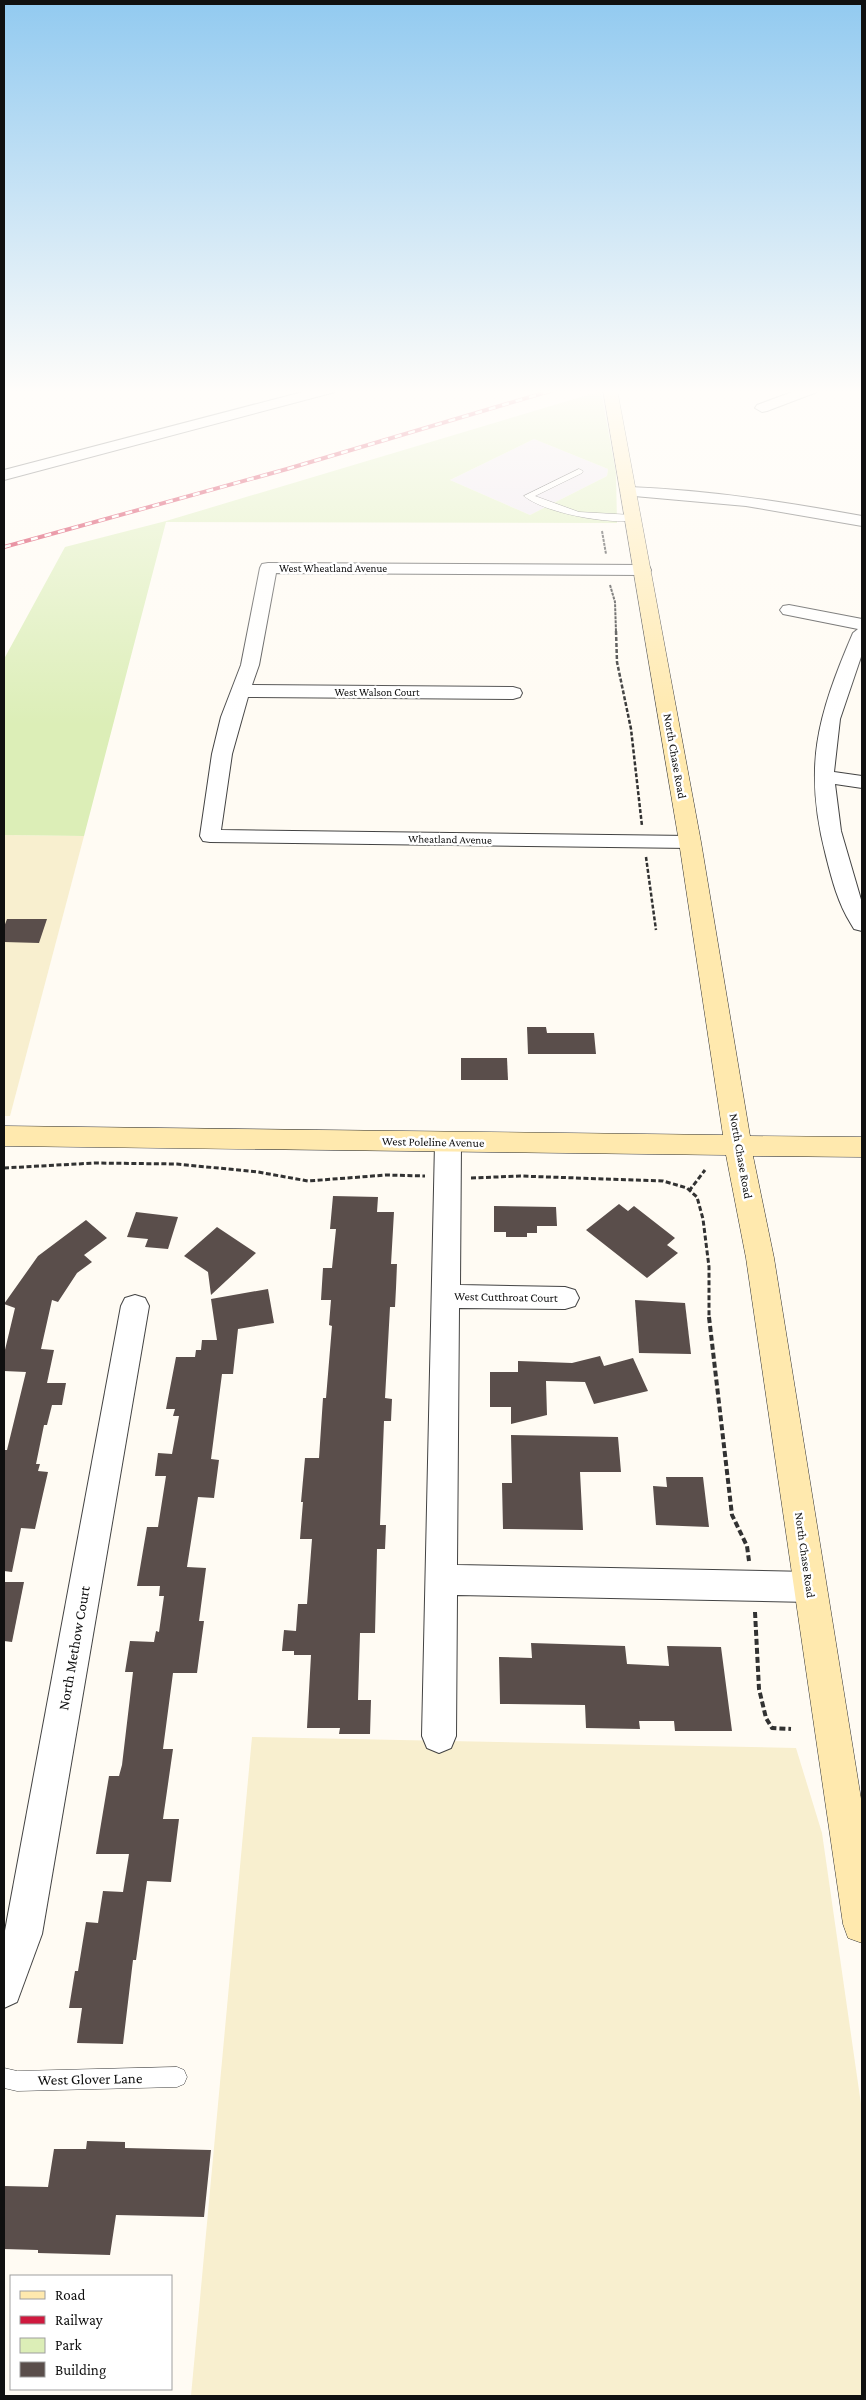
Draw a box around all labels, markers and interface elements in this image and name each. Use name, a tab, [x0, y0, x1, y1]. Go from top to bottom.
street label: West Wheatland Avenue	[279, 562, 387, 574]
street label: West Walson Court	[334, 686, 420, 698]
street label: North Chase Road	[661, 712, 690, 800]
street label: Wheatland Avenue	[408, 832, 492, 846]
street label: North Chase Road	[727, 1112, 756, 1200]
street label: West Poleline Avenue	[382, 1134, 484, 1150]
street label: West Cutthroat Court	[454, 1289, 559, 1305]
street label: North Chase Road	[792, 1511, 818, 1599]
street label: North Methow Court	[55, 1583, 93, 1712]
street label: West Glover Lane	[37, 2070, 143, 2088]
legend	[10, 2275, 172, 2390]
text: Road	[55, 2287, 86, 2303]
text: Railway	[55, 2312, 103, 2329]
text: Park	[55, 2337, 82, 2353]
text: Building	[55, 2362, 106, 2379]

